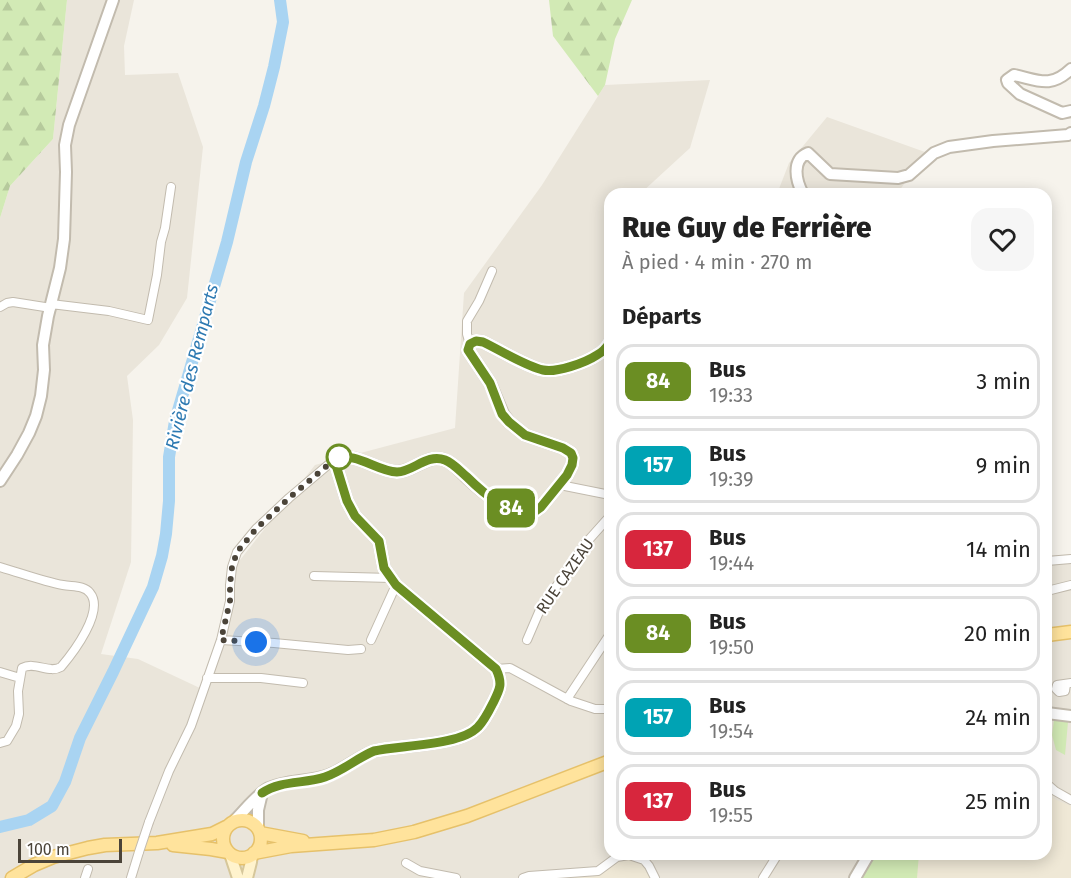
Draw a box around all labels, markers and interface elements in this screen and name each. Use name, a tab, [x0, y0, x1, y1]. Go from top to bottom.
button: heart	[971, 208, 1034, 271]
text: Rue Guy de Ferrière	[622, 211, 871, 244]
text: À pied · 4 min · 270 m	[622, 250, 812, 274]
water label: Rivière des Remparts	[161, 282, 223, 452]
text: Départs	[622, 303, 701, 330]
text: Bus	[709, 356, 746, 383]
text: 84	[646, 368, 670, 394]
text: 3 min	[976, 368, 1031, 395]
text: 19:33	[709, 383, 753, 407]
text: Bus	[709, 440, 746, 467]
unlabelled marker	[326, 444, 352, 470]
text: 157	[643, 452, 673, 478]
text: 9 min	[976, 452, 1031, 479]
text: 19:39	[709, 467, 753, 491]
line badge: 84	[484, 488, 538, 528]
text: 84	[499, 495, 523, 521]
text: Bus	[709, 524, 746, 551]
street label: RUE CAZEAU	[532, 535, 598, 617]
text: 137	[643, 536, 673, 562]
text: 14 min	[966, 536, 1031, 563]
text: 19:44	[709, 551, 754, 575]
text: Bus	[709, 608, 746, 635]
text: 84	[646, 620, 670, 646]
text: 20 min	[964, 620, 1031, 647]
your location	[241, 627, 271, 657]
text: 19:50	[709, 635, 754, 659]
text: Bus	[709, 692, 746, 719]
text: 157	[643, 704, 673, 730]
text: 24 min	[965, 704, 1031, 731]
text: 19:54	[709, 719, 754, 743]
text: Bus	[709, 776, 746, 803]
text: 137	[643, 788, 673, 814]
text: 25 min	[965, 788, 1031, 815]
text: 19:55	[709, 803, 753, 827]
scale bar	[18, 836, 122, 864]
text: 100 m	[27, 840, 70, 859]

